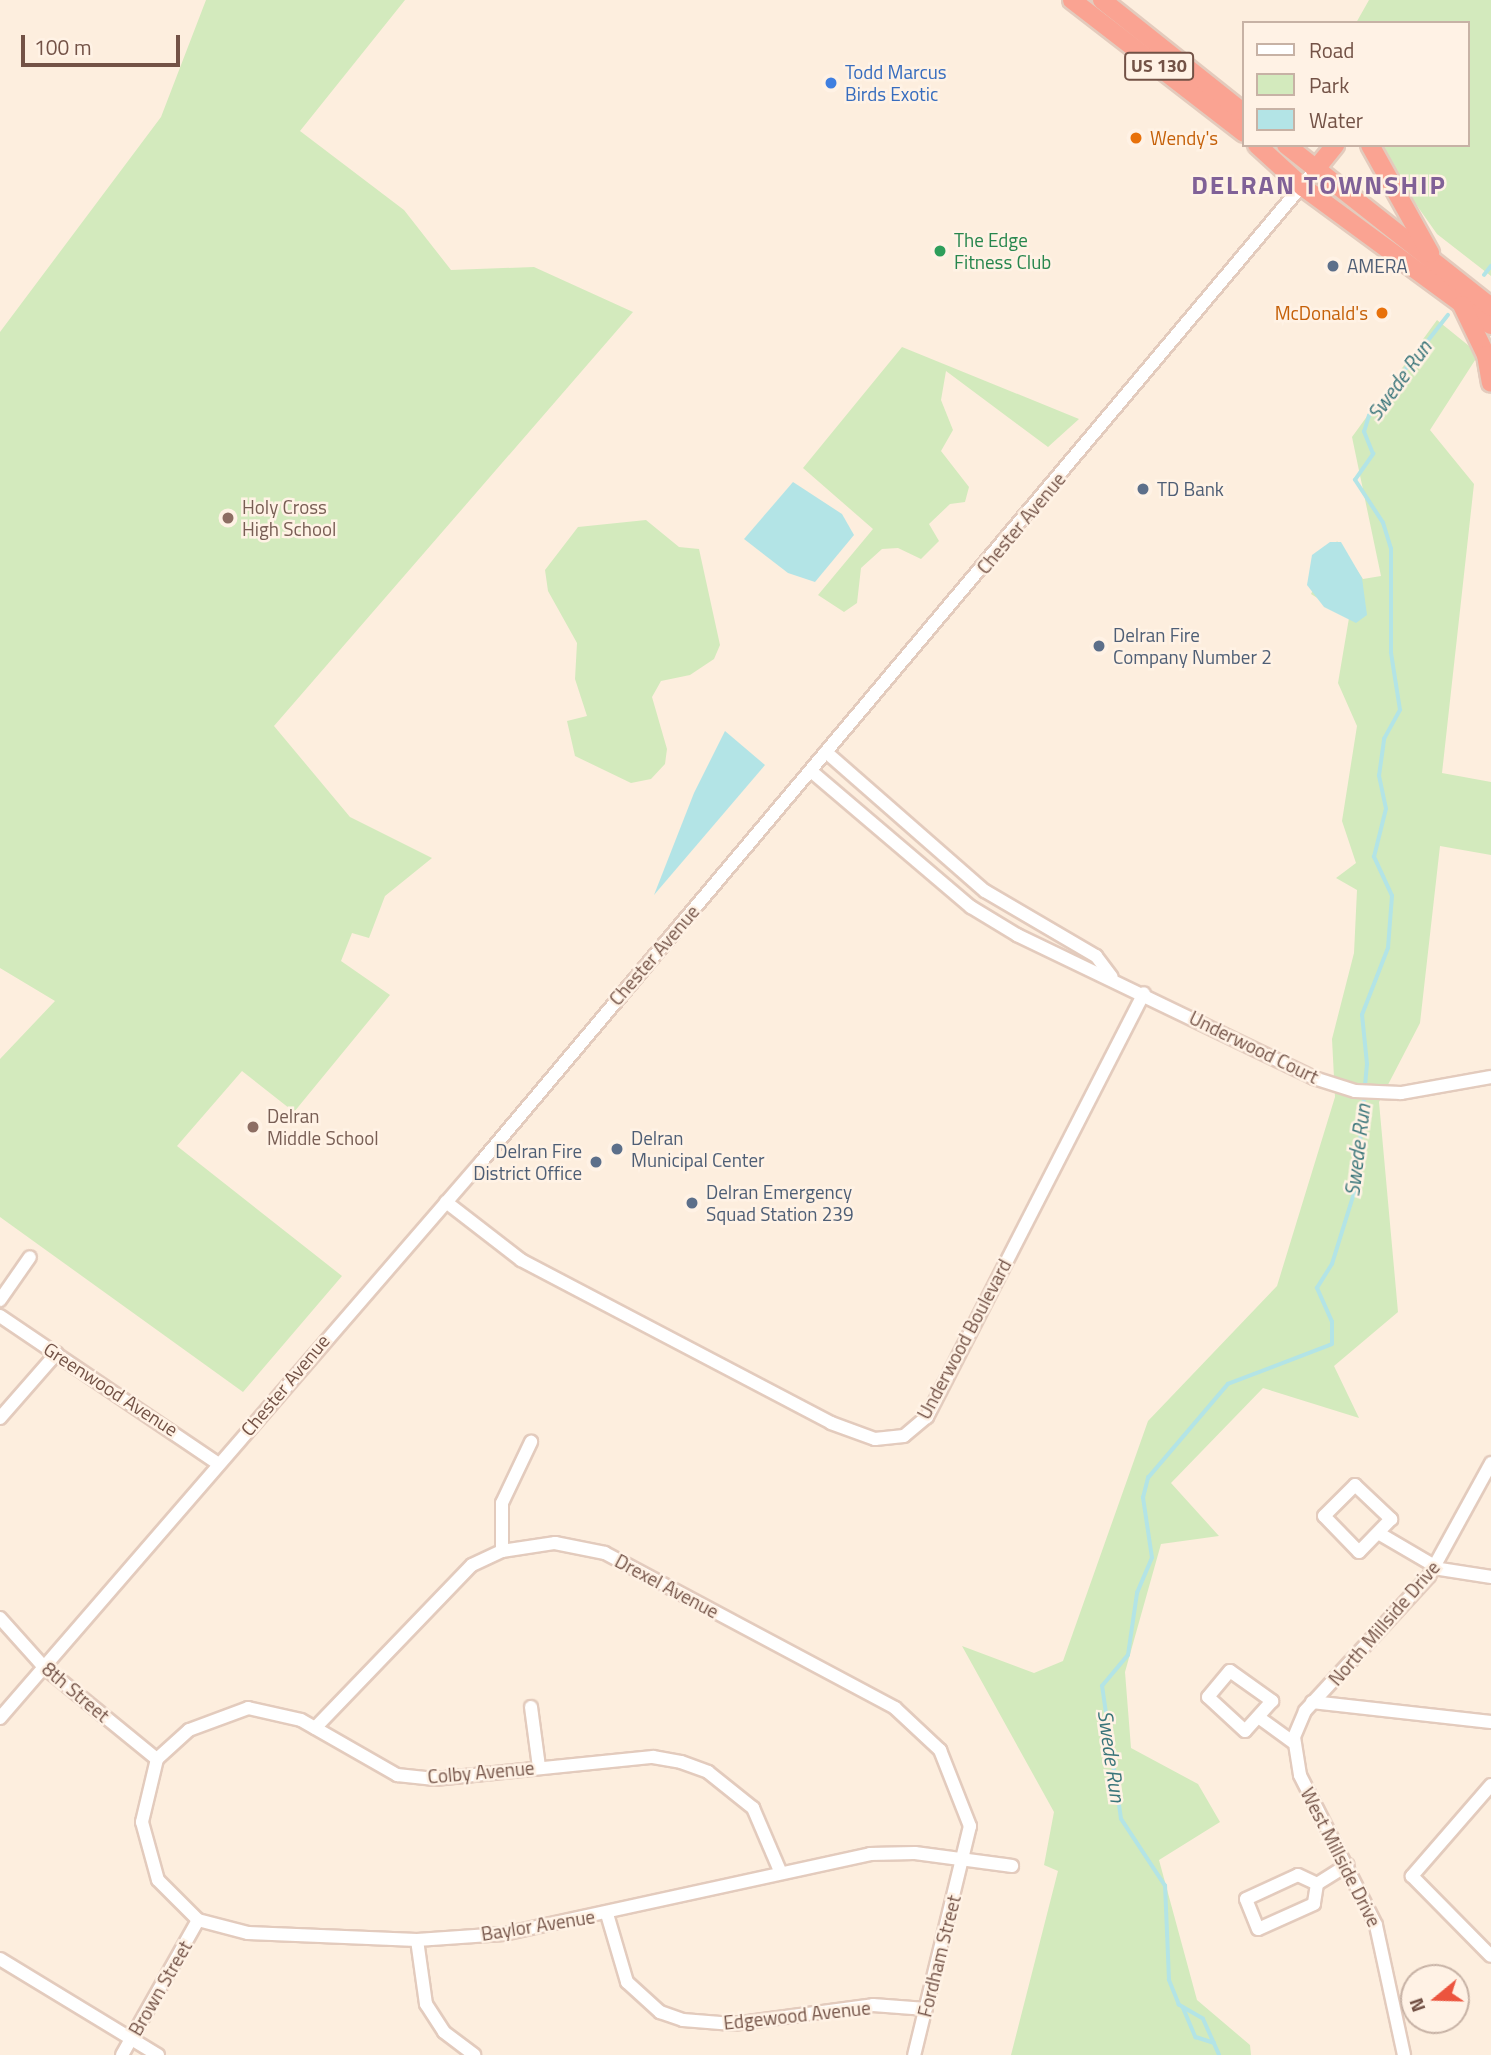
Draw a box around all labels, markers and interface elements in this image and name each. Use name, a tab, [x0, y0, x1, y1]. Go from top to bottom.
scale bar	[24, 21, 184, 65]
legend	[1242, 21, 1470, 147]
text: 100 m	[34, 31, 91, 63]
text: Road	[1309, 34, 1354, 66]
road number: US 130	[1124, 52, 1194, 80]
place label: Todd Marcus Birds Exotic	[845, 61, 947, 105]
text: Park	[1309, 69, 1349, 101]
marker: Todd Marcus Birds Exotic	[823, 75, 839, 91]
text: Water	[1309, 104, 1363, 136]
place label: Wendy's	[1150, 127, 1218, 149]
marker: Wendy's	[1128, 130, 1144, 146]
district label: DELRAN TOWNSHIP	[1193, 169, 1445, 201]
place label: The Edge Fitness Club	[954, 229, 1051, 273]
marker: The Edge Fitness Club	[932, 243, 948, 259]
place label: AMERA	[1347, 255, 1408, 277]
marker: AMERA	[1325, 258, 1341, 274]
place label: McDonald's	[1275, 302, 1368, 324]
marker: McDonald's	[1374, 305, 1390, 321]
water label: Swede Run	[1362, 335, 1436, 425]
street label: Chester Avenue	[972, 468, 1070, 578]
place label: TD Bank	[1157, 478, 1224, 500]
marker: TD Bank	[1135, 481, 1151, 497]
place label: Holy Cross High School	[242, 496, 336, 540]
marker: Holy Cross High School	[220, 510, 236, 526]
place label: Delran Fire Company Number 2	[1113, 624, 1272, 668]
marker: Delran Fire Company Number 2	[1091, 638, 1107, 654]
street label: Chester Avenue	[604, 900, 704, 1010]
street label: Underwood Court	[1186, 1006, 1322, 1088]
water label: Swede Run	[1339, 1102, 1375, 1198]
place label: Delran Middle School	[267, 1105, 379, 1149]
marker: Delran Middle School	[245, 1119, 261, 1135]
place label: Delran Municipal Center	[631, 1127, 765, 1171]
place label: Delran Fire District Office	[473, 1140, 582, 1184]
marker: Delran Municipal Center	[609, 1141, 625, 1157]
marker: Delran Fire District Office	[588, 1154, 604, 1170]
place label: Delran Emergency Squad Station 239	[706, 1181, 854, 1225]
marker: Delran Emergency Squad Station 239	[684, 1195, 700, 1211]
street label: Underwood Boulevard	[912, 1255, 1016, 1423]
street label: Chester Avenue	[236, 1330, 334, 1440]
street label: Greenwood Avenue	[40, 1337, 182, 1441]
street label: Drexel Avenue	[611, 1549, 723, 1623]
street label: North Millside Drive	[1324, 1556, 1444, 1690]
street label: 8th Street	[38, 1657, 114, 1727]
water label: Swede Run	[1093, 1708, 1131, 1804]
street label: Colby Avenue	[427, 1756, 535, 1788]
street label: West Millside Drive	[1296, 1784, 1386, 1930]
street label: Fordham Street	[913, 1893, 965, 2019]
street label: Baylor Avenue	[479, 1905, 597, 1945]
street label: Brown Street	[124, 1936, 196, 2040]
north arrow	[1400, 1964, 1470, 2034]
text: N	[1401, 1994, 1432, 2016]
street label: Edgewood Avenue	[722, 1996, 872, 2034]

